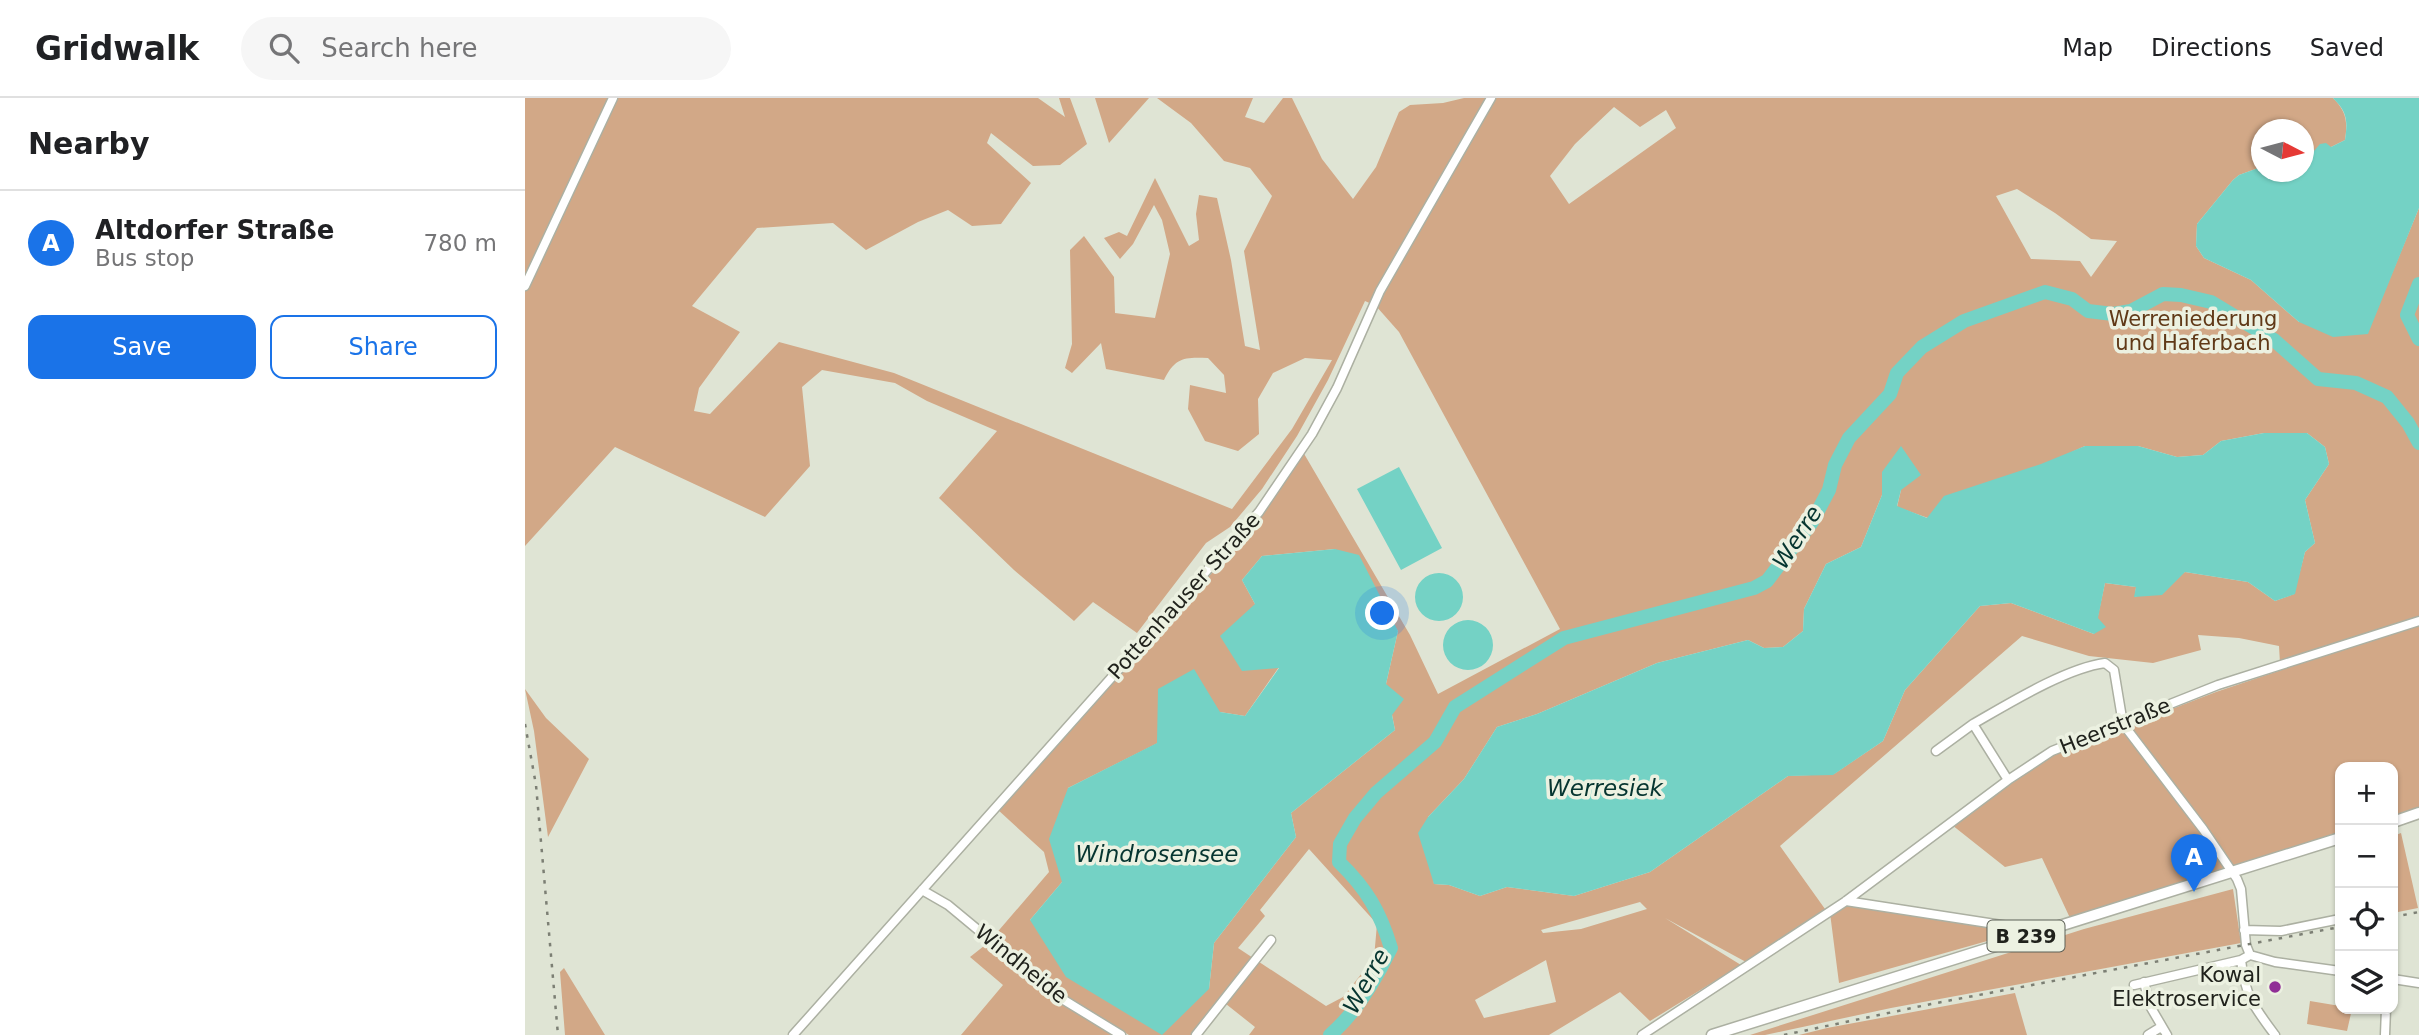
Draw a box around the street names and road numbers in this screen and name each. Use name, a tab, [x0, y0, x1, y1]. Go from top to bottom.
street label: Pottenhauser Straße	[1103, 508, 1265, 684]
street label: Heerstraße	[2056, 693, 2174, 759]
street label: Windheide	[970, 920, 1072, 1008]
road number: B 239	[1987, 920, 2065, 951]

